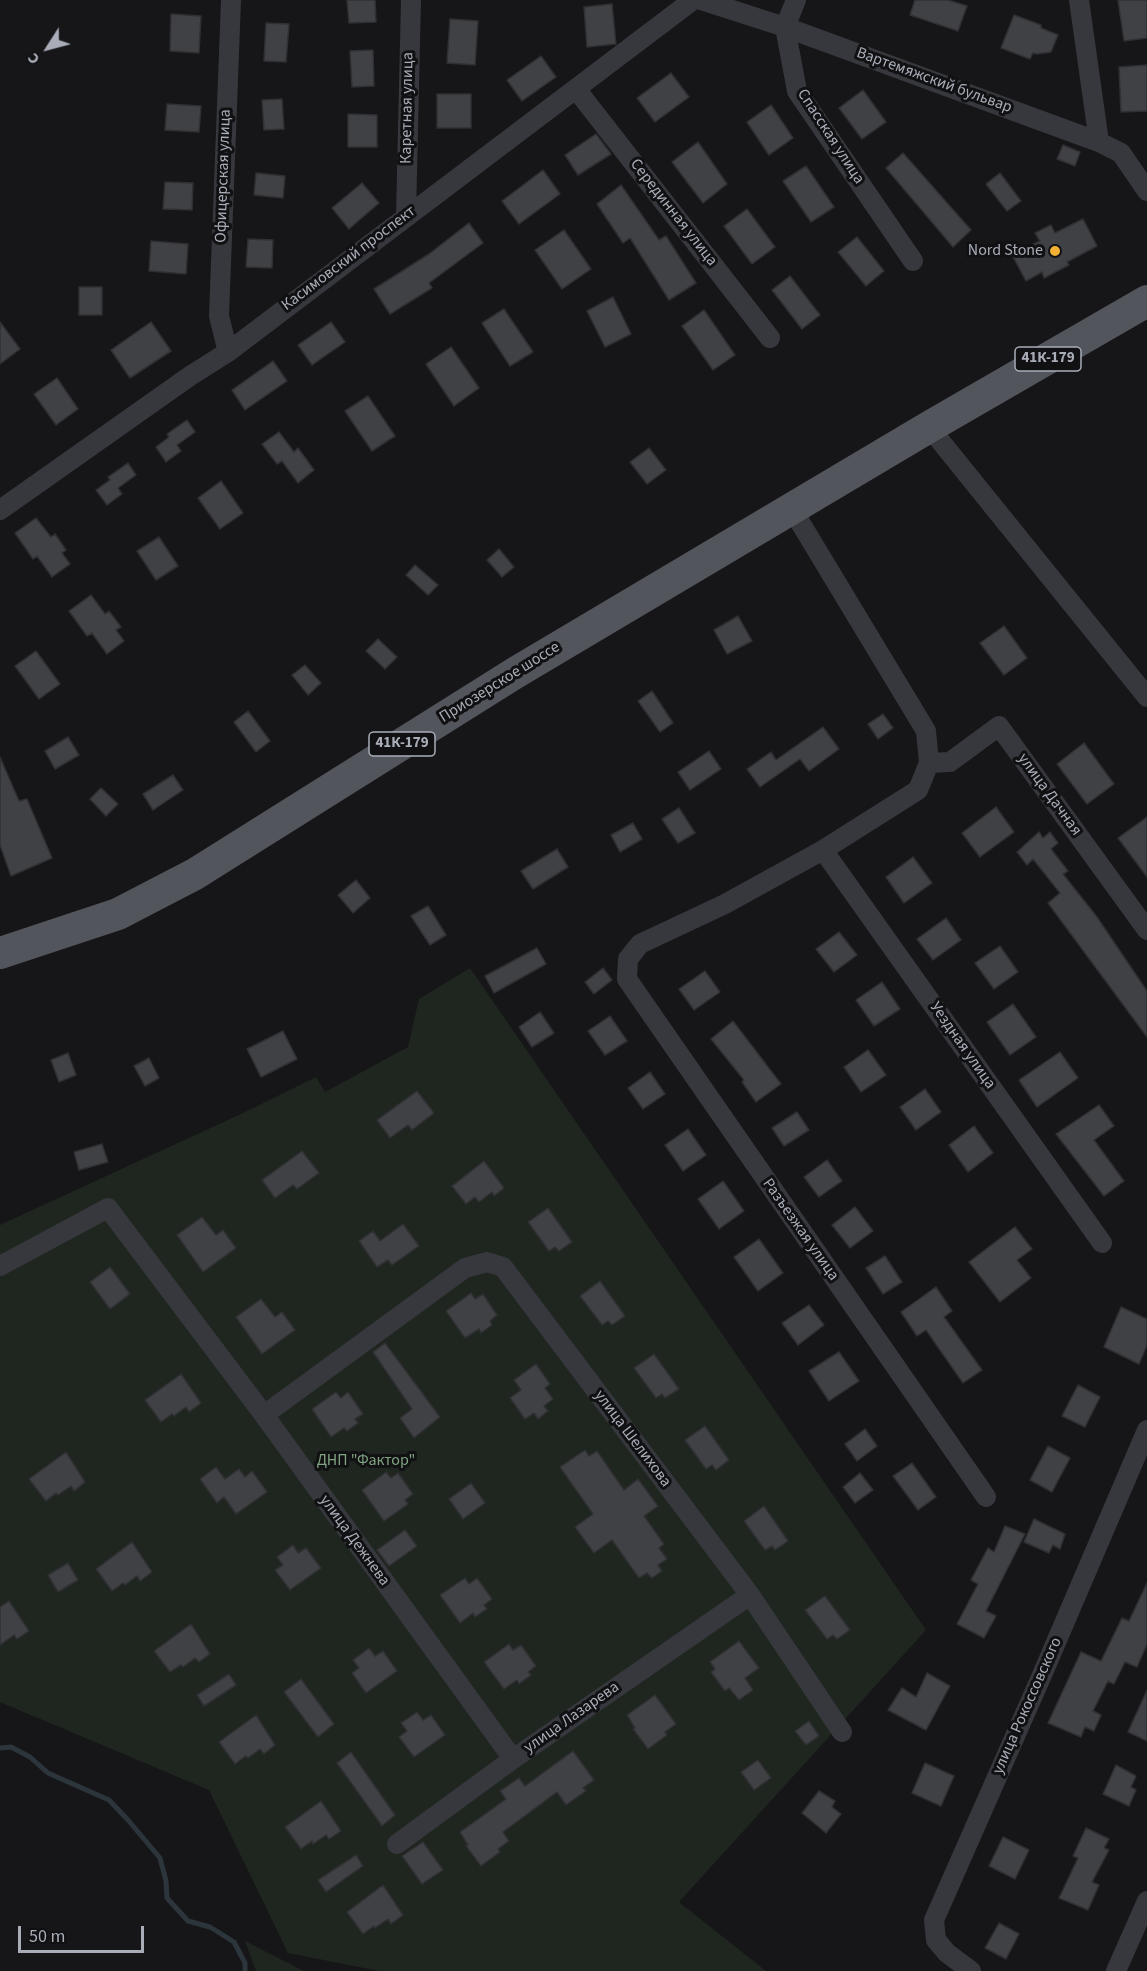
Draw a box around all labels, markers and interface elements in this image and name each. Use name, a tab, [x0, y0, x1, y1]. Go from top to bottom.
north arrow	[18, 18, 78, 78]
street label: Вартемяжский бульвар	[854, 44, 1014, 118]
text: С	[22, 48, 45, 69]
street label: Каретная улица	[397, 52, 419, 164]
street label: Спасская улица	[792, 86, 868, 188]
street label: Офицерская улица	[212, 109, 236, 243]
street label: Серединная улица	[625, 156, 721, 270]
street label: Касимовский проспект	[278, 202, 420, 316]
place label: Nord Stone	[968, 241, 1043, 261]
marker: Nord Stone	[1048, 244, 1062, 258]
road number: 41К-179	[1015, 347, 1081, 371]
street label: Приозерское шоссе	[436, 638, 564, 728]
road number: 41К-179	[369, 732, 435, 756]
street label: улица Дачная	[1013, 750, 1085, 840]
street label: Уездная улица	[925, 999, 999, 1093]
street label: Разъезжая улица	[758, 1175, 842, 1285]
street label: улица Шелихова	[589, 1387, 675, 1491]
park label: ДНП "Фактор"	[317, 1451, 415, 1471]
street label: улица Дежнева	[315, 1492, 393, 1590]
street label: улица Рокоссовского	[989, 1635, 1067, 1777]
street label: улица Лазарева	[521, 1678, 623, 1758]
scale bar	[21, 1914, 147, 1952]
text: 50 m	[29, 1924, 65, 1949]

